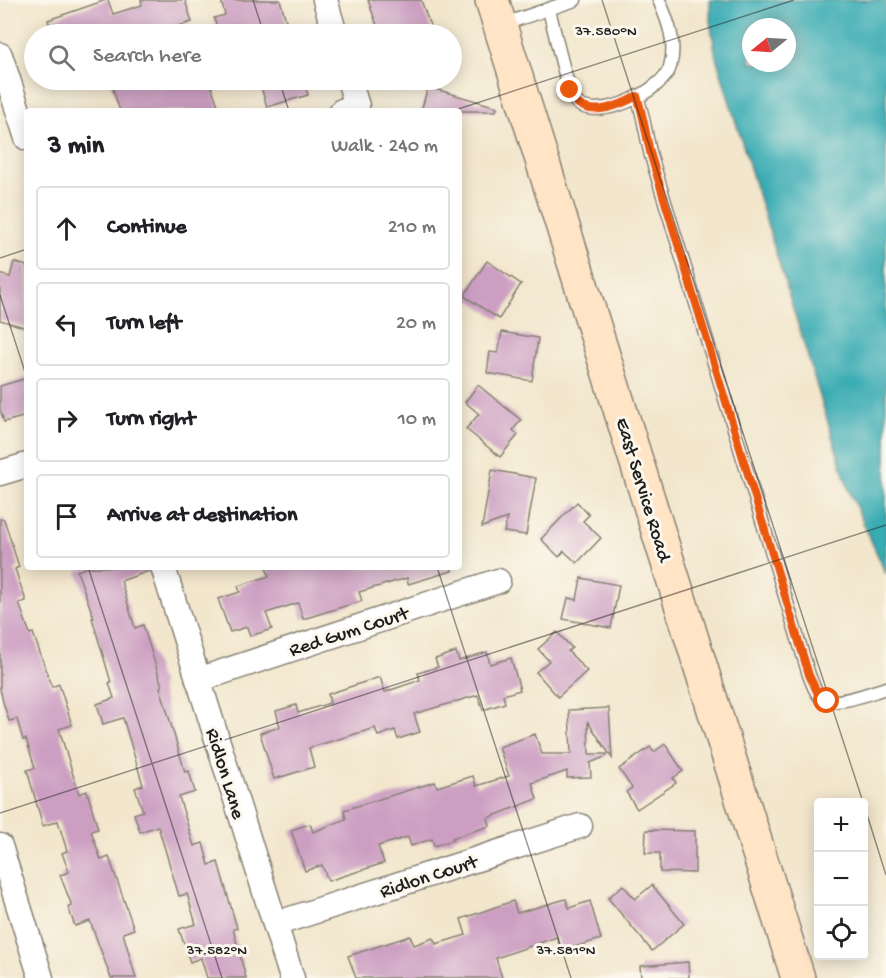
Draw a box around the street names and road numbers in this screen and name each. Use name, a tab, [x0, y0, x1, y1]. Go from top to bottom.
street label: East Service Road	[609, 415, 675, 567]
street label: Red Gum Court	[287, 603, 413, 663]
street label: Ridlon Lane	[199, 726, 249, 823]
street label: Ridlon Court	[377, 851, 483, 905]

